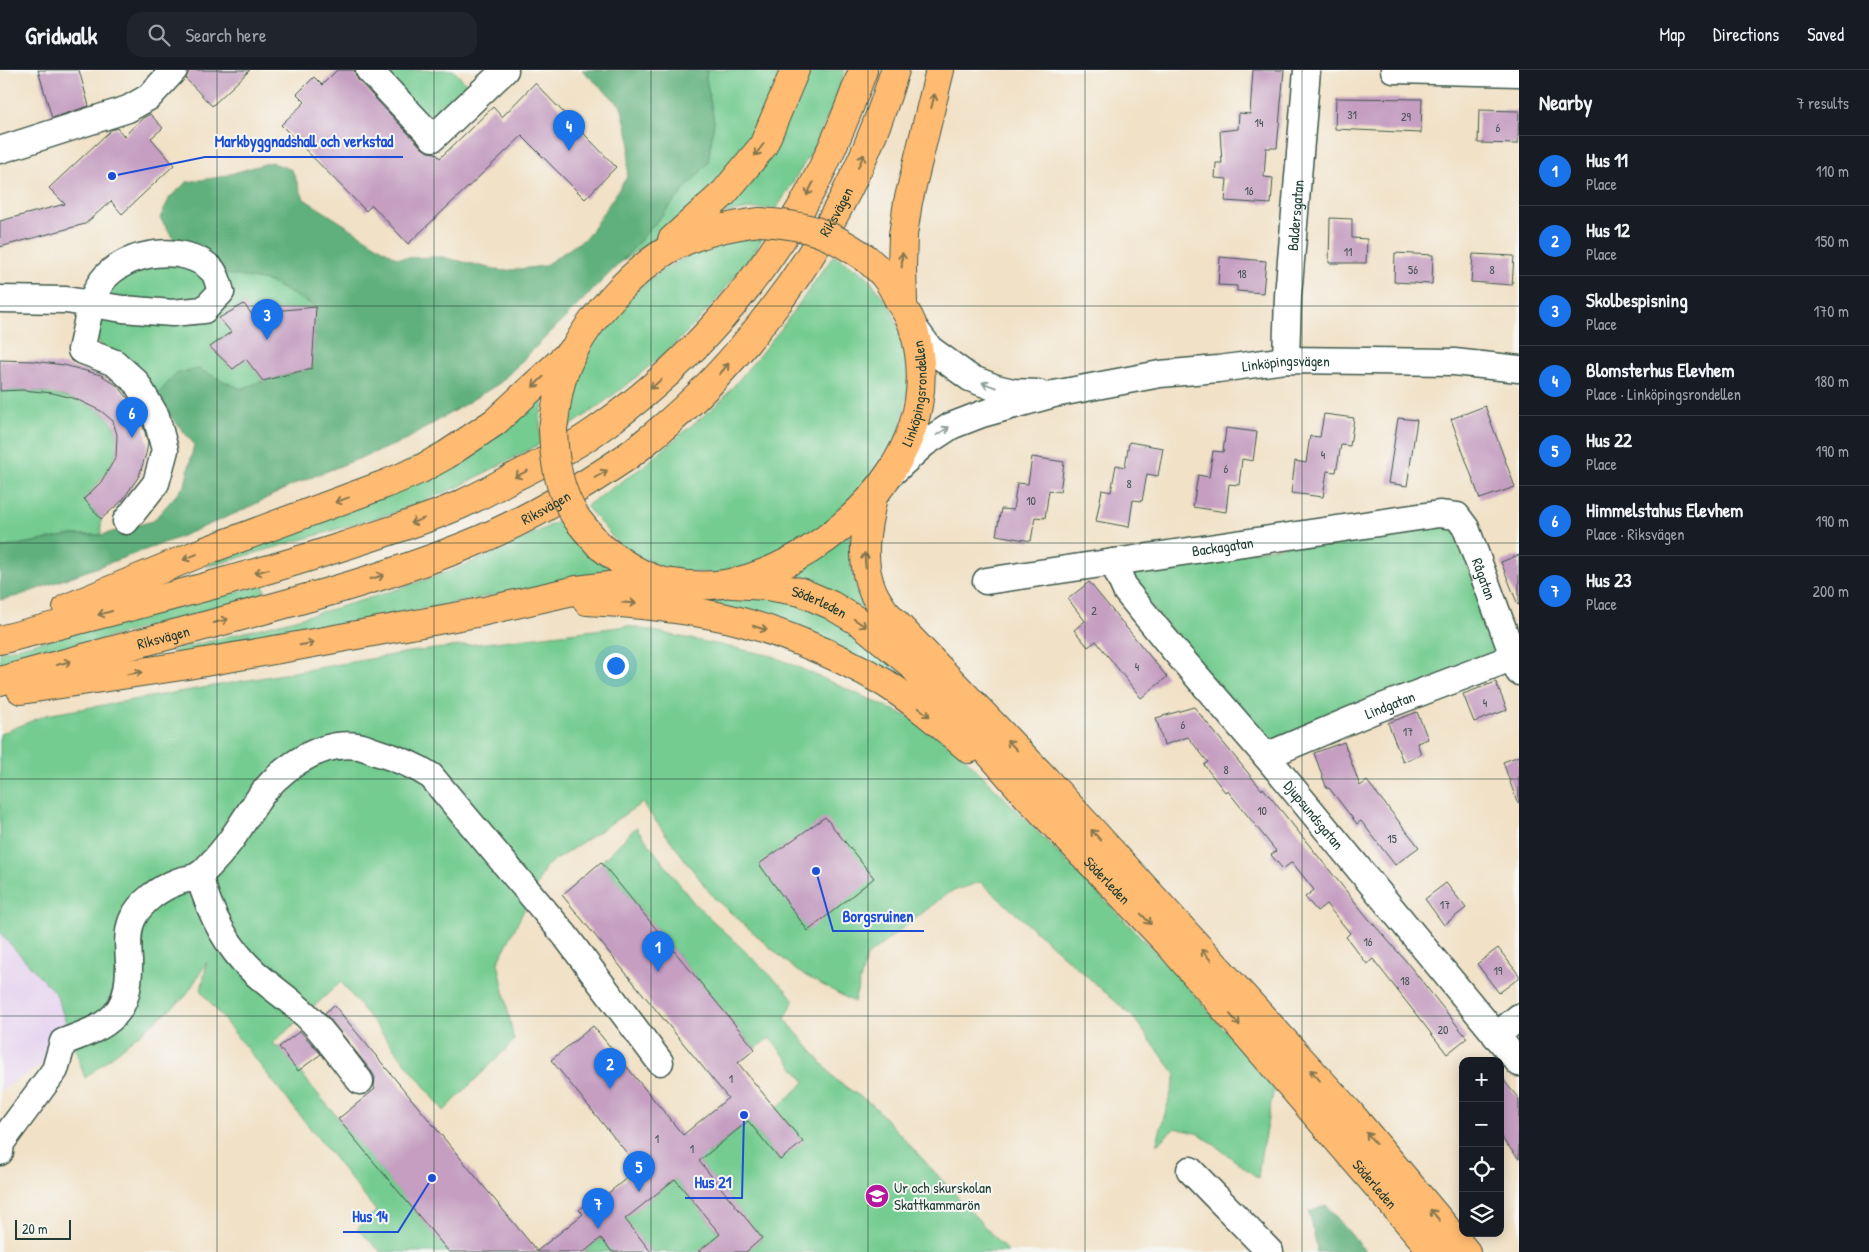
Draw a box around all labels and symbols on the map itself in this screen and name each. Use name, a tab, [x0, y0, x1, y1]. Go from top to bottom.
one-way arrow	[929, 94, 938, 110]
house number: 31	[1347, 106, 1357, 123]
house number: 29	[1401, 108, 1412, 125]
pin: 4	[553, 110, 585, 151]
house number: 14	[1255, 114, 1264, 131]
house number: 6	[1496, 119, 1501, 136]
callout: Markbyggnadshall och verkstad	[205, 126, 403, 157]
text: Markbyggnadshall och verkstad	[215, 130, 394, 153]
one-way arrow	[754, 143, 765, 156]
one-way arrow	[856, 154, 866, 169]
street label: Baldersgatan	[1281, 179, 1308, 252]
one-way arrow	[805, 181, 814, 196]
house number: 16	[1244, 182, 1254, 199]
street label: Riksvägen	[814, 183, 858, 240]
house number: 11	[1344, 243, 1352, 260]
one-way arrow	[897, 253, 907, 269]
house number: 56	[1408, 261, 1418, 278]
house number: 8	[1489, 261, 1495, 278]
house number: 18	[1237, 265, 1247, 282]
pin: 3	[251, 299, 283, 340]
street label: Linköpingsrondellen	[896, 339, 931, 450]
street label: Linköpingsvägen	[1240, 350, 1330, 376]
one-way arrow	[718, 362, 729, 375]
one-way arrow	[532, 376, 544, 388]
one-way arrow	[649, 378, 662, 390]
one-way arrow	[982, 380, 997, 389]
pin: 6	[116, 397, 148, 438]
one-way arrow	[936, 426, 950, 436]
house number: 4	[1321, 446, 1326, 463]
house number: 6	[1224, 460, 1229, 477]
one-way arrow	[593, 468, 607, 478]
one-way arrow	[514, 470, 529, 479]
house number: 8	[1126, 475, 1132, 492]
street label: Riksvägen	[517, 485, 574, 529]
house number: 10	[1026, 492, 1036, 509]
one-way arrow	[335, 496, 350, 505]
one-way arrow	[410, 517, 425, 526]
street label: Backagatan	[1190, 531, 1255, 561]
one-way arrow	[861, 552, 870, 568]
one-way arrow	[183, 553, 198, 562]
street label: Rågatan	[1467, 555, 1502, 603]
one-way arrow	[255, 567, 271, 577]
one-way arrow	[369, 571, 385, 581]
street label: Söderleden	[790, 580, 851, 623]
one-way arrow	[620, 599, 636, 608]
house number: 2	[1091, 602, 1097, 619]
one-way arrow	[98, 608, 114, 618]
one-way arrow	[212, 616, 228, 625]
one-way arrow	[852, 618, 866, 628]
street label: Riksvägen	[135, 620, 192, 654]
one-way arrow	[752, 624, 767, 633]
one-way arrow	[299, 638, 315, 648]
your location	[603, 653, 629, 679]
one-way arrow	[55, 658, 71, 668]
house number: 4	[1135, 658, 1140, 675]
one-way arrow	[126, 668, 142, 678]
street label: Lindgatan	[1361, 685, 1418, 724]
house number: 4	[1483, 694, 1488, 711]
one-way arrow	[917, 707, 930, 718]
house number: 6	[1181, 716, 1186, 733]
house number: 17	[1403, 723, 1413, 740]
one-way arrow	[1006, 739, 1018, 751]
house number: 8	[1223, 761, 1229, 778]
street label: Djupsundsgatan	[1279, 776, 1349, 854]
house number: 10	[1257, 802, 1267, 819]
one-way arrow	[1090, 829, 1102, 842]
house number: 15	[1387, 830, 1397, 847]
street label: Söderleden	[1079, 851, 1136, 909]
house number: 17	[1440, 896, 1450, 913]
callout: Borgsruinen	[833, 900, 924, 931]
text: Borgsruinen	[843, 905, 913, 928]
one-way arrow	[1140, 913, 1152, 926]
pin: 1	[642, 931, 674, 972]
house number: 16	[1363, 933, 1373, 950]
one-way arrow	[1200, 949, 1212, 962]
house number: 19	[1494, 962, 1503, 979]
house number: 18	[1400, 972, 1410, 989]
one-way arrow	[1229, 1014, 1241, 1027]
house number: 20	[1438, 1021, 1449, 1038]
pin: 2	[594, 1048, 626, 1089]
one-way arrow	[1309, 1069, 1321, 1082]
house number: 1	[729, 1070, 733, 1087]
house number: 1	[655, 1130, 659, 1147]
one-way arrow	[1365, 1132, 1376, 1145]
house number: 1	[690, 1140, 694, 1157]
pin: 5	[623, 1151, 655, 1192]
street label: Söderleden	[1348, 1154, 1403, 1213]
callout: Hus 21	[685, 1167, 742, 1198]
text: Hus 21	[694, 1171, 732, 1193]
place label: Ur och skurskolan Skattkammarön	[894, 1177, 992, 1215]
school or university icon: Ur och skurskolan Skattkammarön	[864, 1183, 890, 1209]
pin: 7	[582, 1188, 614, 1229]
callout: Hus 14	[343, 1201, 398, 1232]
text: Hus 14	[352, 1205, 388, 1227]
one-way arrow	[1429, 1208, 1441, 1221]
scale bar	[15, 1217, 71, 1240]

